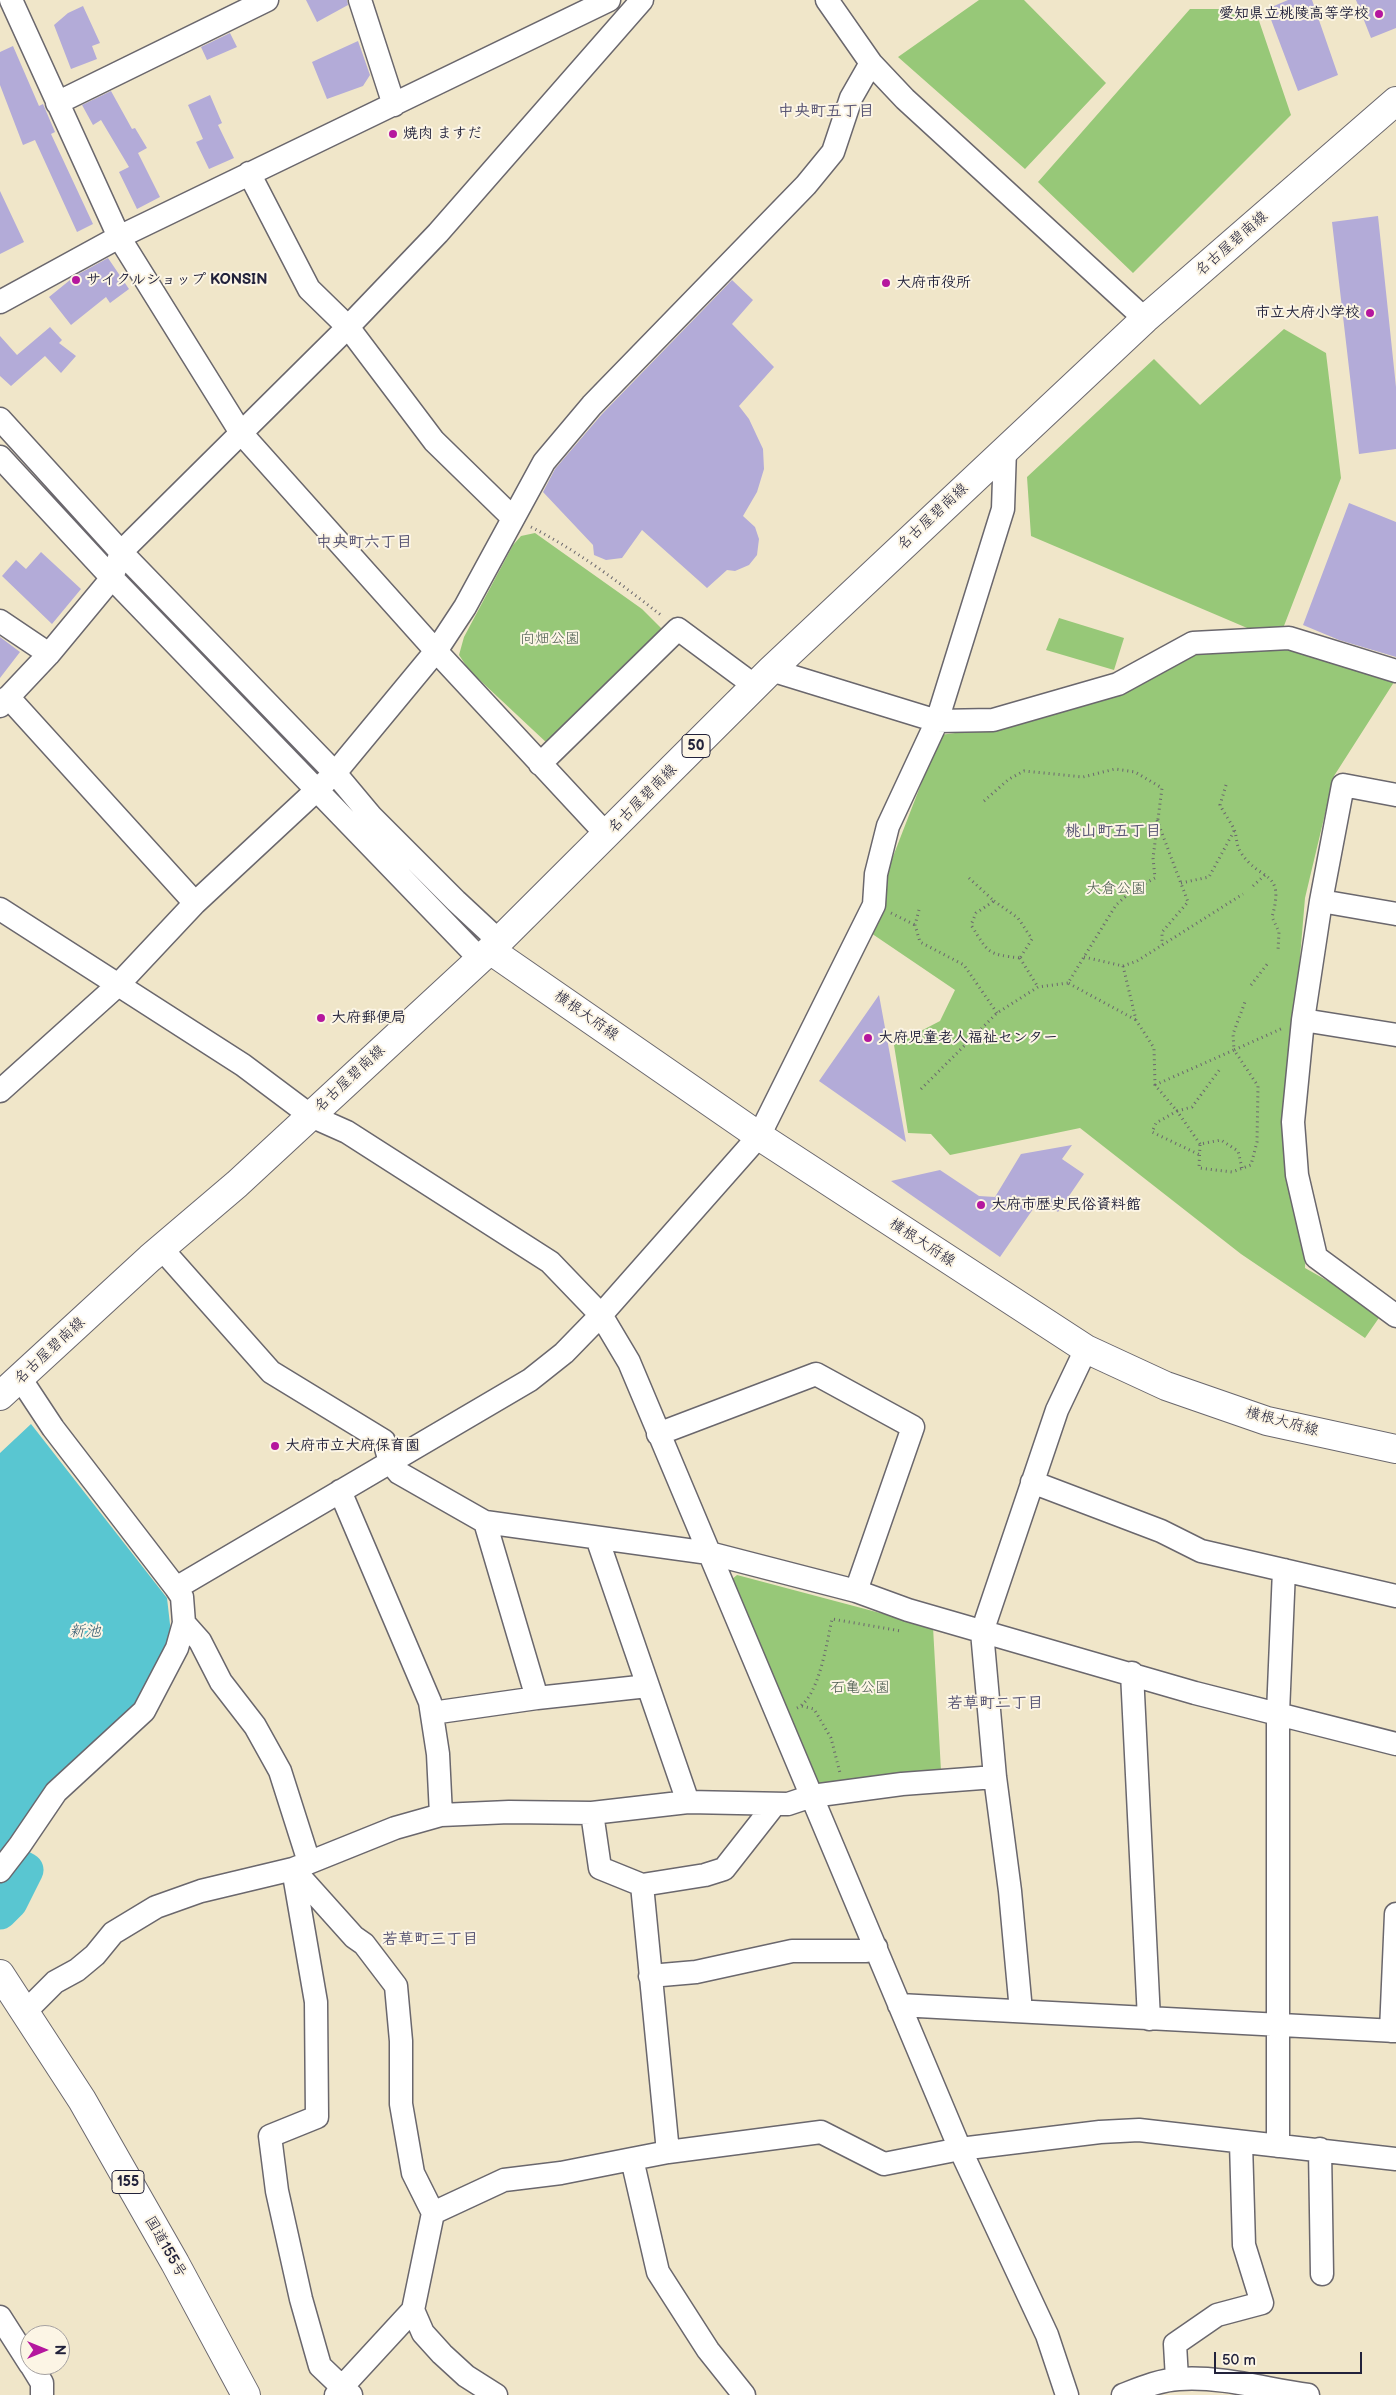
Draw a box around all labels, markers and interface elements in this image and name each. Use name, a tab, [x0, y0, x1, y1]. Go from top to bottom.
place label: 愛知県立桃陵高等学校	[1219, 5, 1369, 23]
marker: 愛知県立桃陵高等学校	[1373, 8, 1385, 20]
district label: 中央町五丁目	[778, 102, 874, 122]
place label: 焼肉 ますだ	[403, 125, 482, 143]
marker: 焼肉 ますだ	[387, 128, 399, 140]
street label: 名古屋碧南線	[1192, 208, 1272, 280]
place label: サイクルショップ KONSIN	[86, 271, 267, 289]
marker: サイクルショップ KONSIN	[70, 274, 82, 286]
place label: 大府市役所	[896, 274, 971, 292]
marker: 大府市役所	[880, 277, 892, 289]
place label: 市立大府小学校	[1255, 304, 1360, 322]
marker: 市立大府小学校	[1364, 307, 1376, 319]
street label: 名古屋碧南線	[894, 480, 972, 554]
district label: 中央町六丁目	[316, 533, 412, 553]
park label: 向畑公園	[520, 630, 580, 648]
road number: 50	[682, 734, 710, 758]
street label: 名古屋碧南線	[605, 761, 681, 837]
district label: 桃山町五丁目	[1065, 822, 1161, 842]
park label: 大倉公園	[1086, 880, 1146, 898]
street label: 横根大府線	[550, 987, 622, 1045]
place label: 大府郵便局	[331, 1009, 406, 1027]
marker: 大府郵便局	[315, 1012, 327, 1024]
place label: 大府児童老人福祉センター	[878, 1029, 1058, 1047]
marker: 大府児童老人福祉センター	[862, 1032, 874, 1044]
street label: 名古屋碧南線	[311, 1042, 389, 1116]
place label: 大府市歴史民俗資料館	[991, 1196, 1141, 1214]
marker: 大府市歴史民俗資料館	[975, 1199, 987, 1211]
street label: 横根大府線	[886, 1215, 958, 1271]
street label: 名古屋碧南線	[11, 1314, 89, 1388]
street label: 横根大府線	[1243, 1404, 1321, 1440]
place label: 大府市立大府保育園	[285, 1437, 420, 1455]
marker: 大府市立大府保育園	[269, 1440, 281, 1452]
water label: 新池	[69, 1622, 101, 1642]
park label: 石亀公園	[830, 1679, 890, 1697]
district label: 若草町二丁目	[947, 1694, 1043, 1714]
district label: 若草町三丁目	[382, 1930, 478, 1950]
road number: 155	[112, 2170, 144, 2194]
street label: 国道155号	[140, 2213, 190, 2281]
north arrow	[20, 2325, 70, 2375]
scale bar	[1216, 2342, 1364, 2374]
text: N	[51, 2345, 68, 2355]
text: 50 m	[1222, 2351, 1256, 2370]

